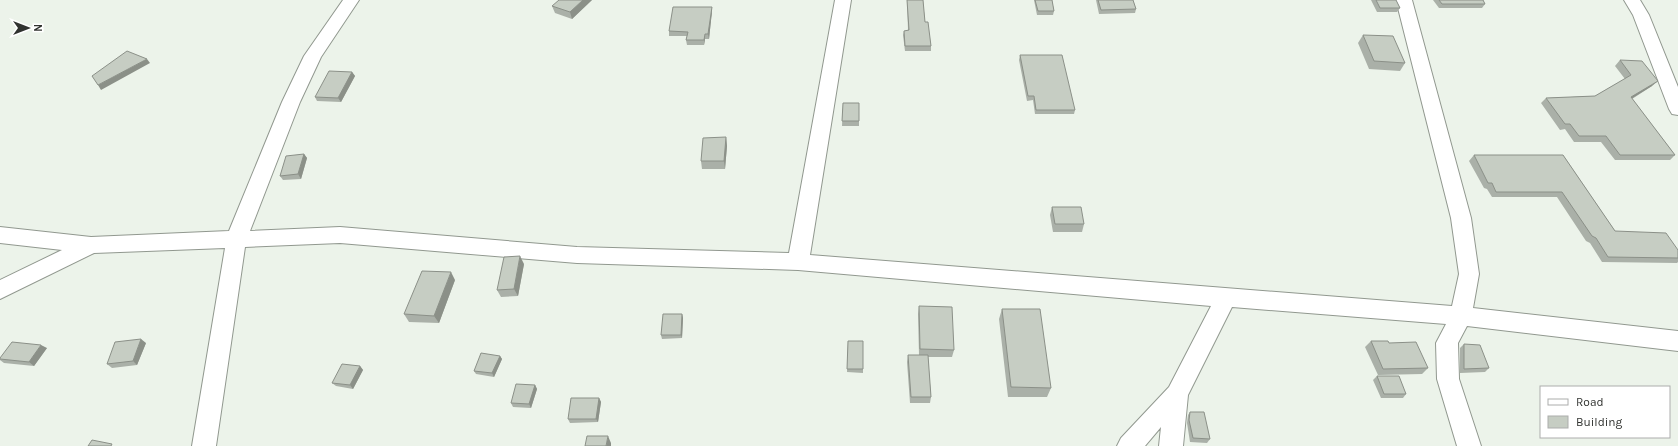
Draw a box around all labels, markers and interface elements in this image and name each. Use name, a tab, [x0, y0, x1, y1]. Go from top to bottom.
north arrow	[8, 8, 48, 48]
text: N	[31, 24, 44, 32]
legend	[1540, 386, 1670, 438]
text: Road	[1576, 395, 1604, 409]
text: Building	[1576, 415, 1623, 429]

